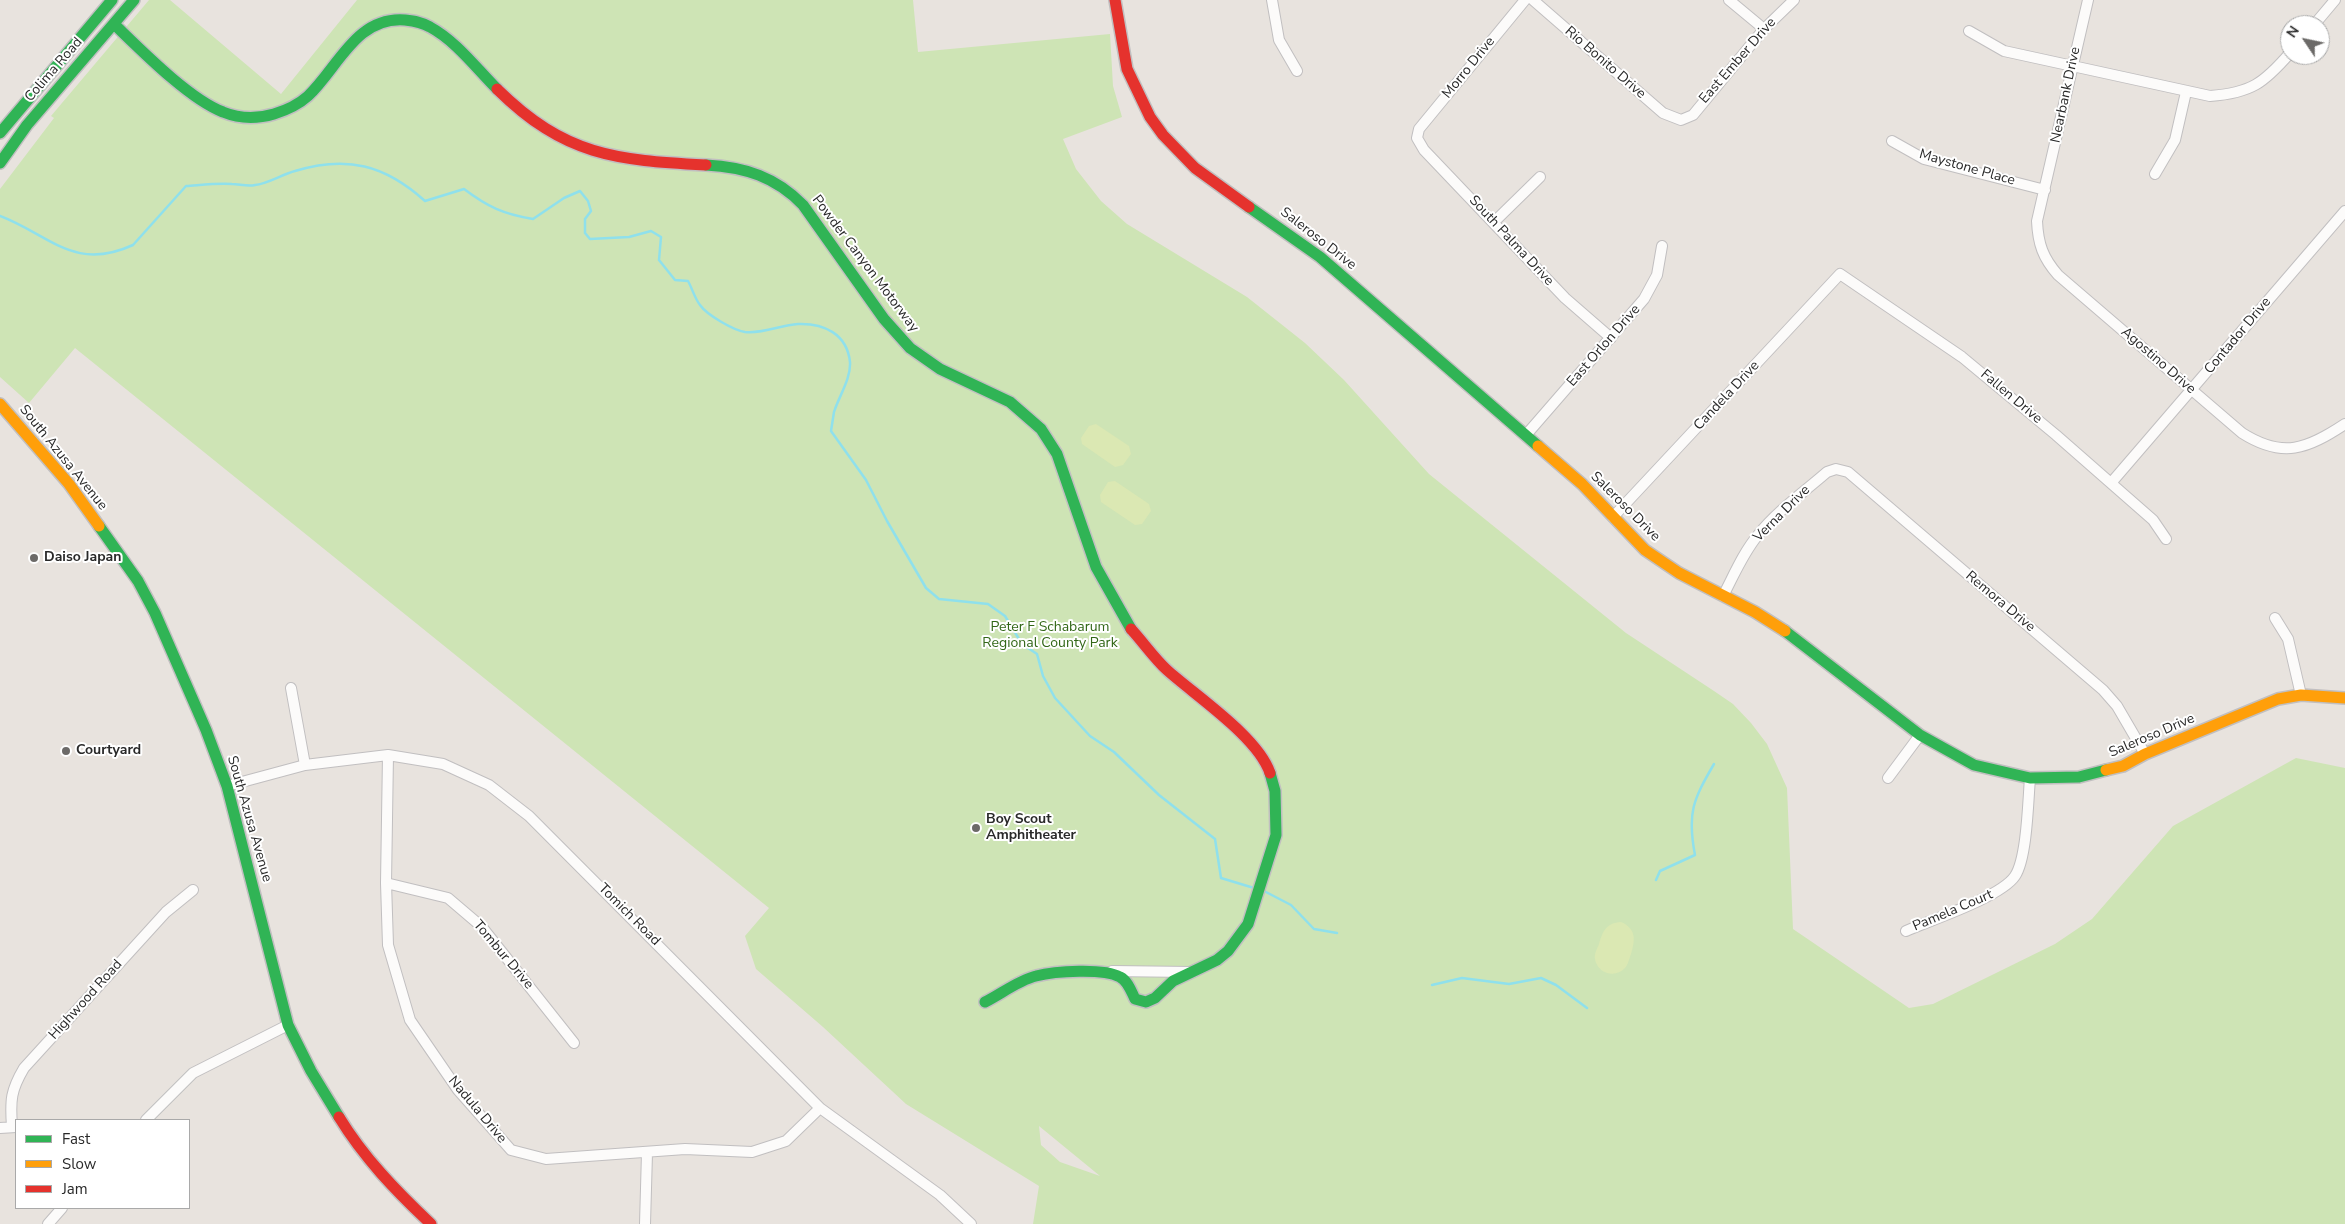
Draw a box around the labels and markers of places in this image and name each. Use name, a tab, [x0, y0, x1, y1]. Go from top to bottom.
place label: Daiso Japan	[44, 550, 121, 566]
marker: Daiso Japan	[28, 552, 40, 564]
place label: Courtyard	[76, 743, 141, 759]
marker: Courtyard	[60, 745, 72, 757]
place label: Boy Scout Amphitheater	[986, 812, 1076, 844]
marker: Boy Scout Amphitheater	[970, 822, 982, 834]

